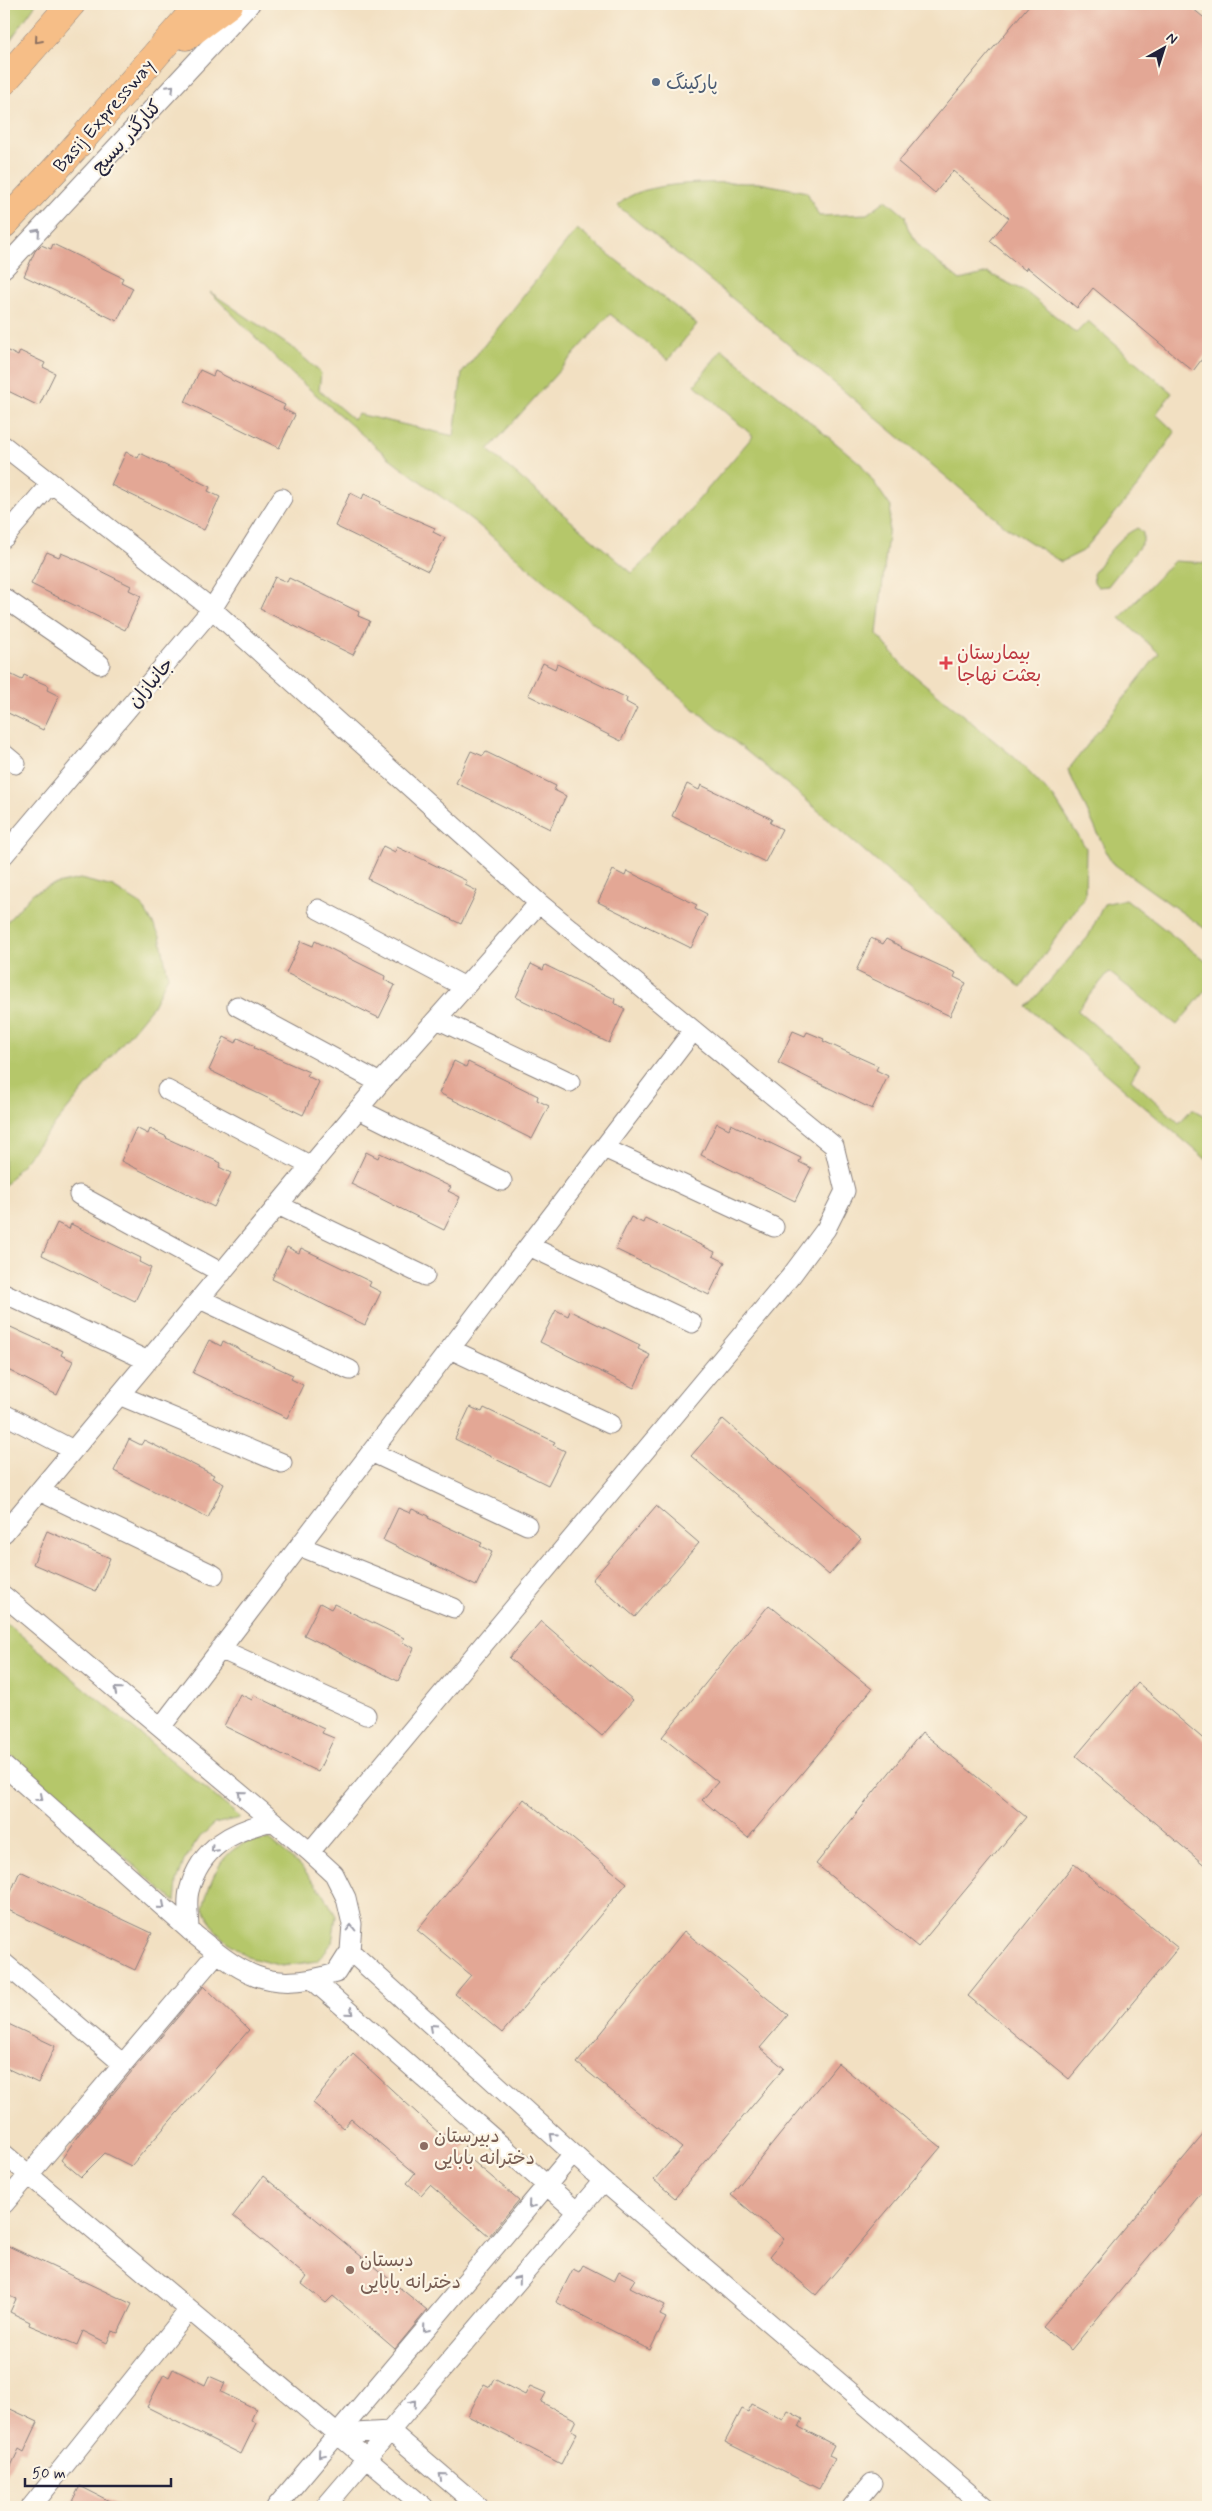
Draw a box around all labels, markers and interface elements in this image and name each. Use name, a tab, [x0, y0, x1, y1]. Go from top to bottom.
north arrow	[1140, 22, 1190, 72]
text: N	[1162, 29, 1181, 49]
one-way arrow	[35, 35, 44, 44]
street label: Basij Expressway	[48, 54, 161, 179]
place label: پارکینگ	[666, 71, 718, 96]
marker: پارکینگ	[650, 76, 662, 88]
one-way arrow	[165, 85, 174, 94]
street label: کنارگذر بسیج	[86, 95, 168, 179]
one-way arrow	[31, 229, 40, 238]
place label: بیمارستان بعثت نهاجا	[957, 641, 1041, 688]
street label: جانبازان	[123, 652, 180, 714]
marker: بیمارستان بعثت نهاجا	[939, 656, 953, 670]
one-way arrow	[113, 1687, 122, 1696]
one-way arrow	[238, 1791, 247, 1800]
one-way arrow	[35, 1792, 44, 1801]
one-way arrow	[211, 1843, 220, 1852]
one-way arrow	[157, 1900, 166, 1909]
one-way arrow	[346, 1924, 356, 1932]
one-way arrow	[344, 2007, 353, 2016]
one-way arrow	[430, 2024, 439, 2033]
place label: دبیرستان دخترانه بابایی	[434, 2124, 535, 2171]
one-way arrow	[550, 2133, 559, 2142]
marker: دبیرستان دخترانه بابایی	[418, 2140, 430, 2152]
one-way arrow	[528, 2199, 536, 2208]
place label: دبستان دخترانه بابایی	[360, 2248, 461, 2295]
marker: دبستان دخترانه بابایی	[344, 2264, 356, 2276]
one-way arrow	[512, 2276, 521, 2285]
one-way arrow	[423, 2324, 432, 2333]
one-way arrow	[408, 2400, 417, 2409]
one-way arrow	[318, 2448, 327, 2457]
scale bar	[25, 2456, 171, 2488]
text: 50 m	[32, 2464, 66, 2484]
one-way arrow	[438, 2472, 447, 2481]

